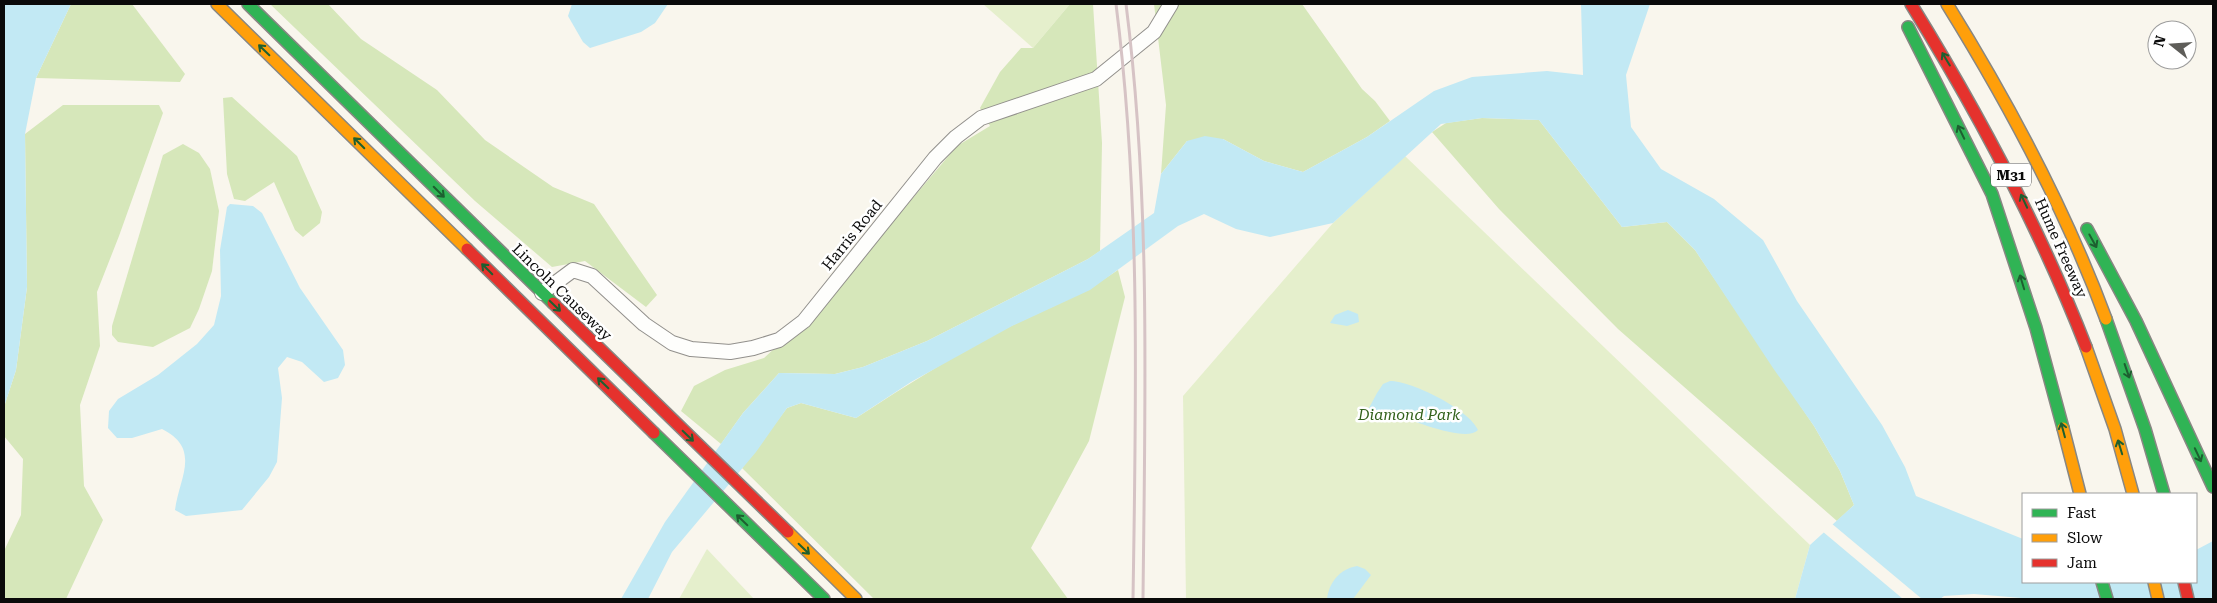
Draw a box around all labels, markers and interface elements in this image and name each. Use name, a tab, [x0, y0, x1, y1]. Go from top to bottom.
north arrow	[2147, 20, 2197, 70]
text: N	[2150, 33, 2169, 49]
one-way arrow	[258, 44, 271, 56]
one-way arrow	[1940, 52, 1950, 66]
one-way arrow	[1956, 124, 1966, 139]
one-way arrow	[352, 137, 365, 149]
road number: M31	[1991, 164, 2031, 186]
one-way arrow	[433, 186, 446, 198]
one-way arrow	[2019, 194, 2028, 209]
street label: Hume Freeway	[2031, 195, 2091, 301]
street label: Harris Road	[818, 196, 886, 274]
one-way arrow	[2089, 233, 2099, 247]
street label: Lincoln Causeway	[508, 240, 616, 344]
one-way arrow	[481, 263, 493, 275]
one-way arrow	[2017, 274, 2026, 290]
one-way arrow	[549, 300, 561, 312]
one-way arrow	[2123, 362, 2132, 378]
one-way arrow	[596, 377, 609, 389]
park label: Diamond Park	[1357, 406, 1461, 424]
one-way arrow	[2058, 423, 2067, 439]
one-way arrow	[681, 430, 694, 442]
one-way arrow	[2115, 440, 2124, 456]
one-way arrow	[2194, 447, 2203, 462]
legend	[2022, 493, 2197, 583]
text: Fast	[2067, 504, 2097, 522]
one-way arrow	[736, 514, 749, 526]
text: Slow	[2067, 529, 2103, 547]
one-way arrow	[798, 543, 811, 555]
text: Jam	[2067, 554, 2097, 572]

